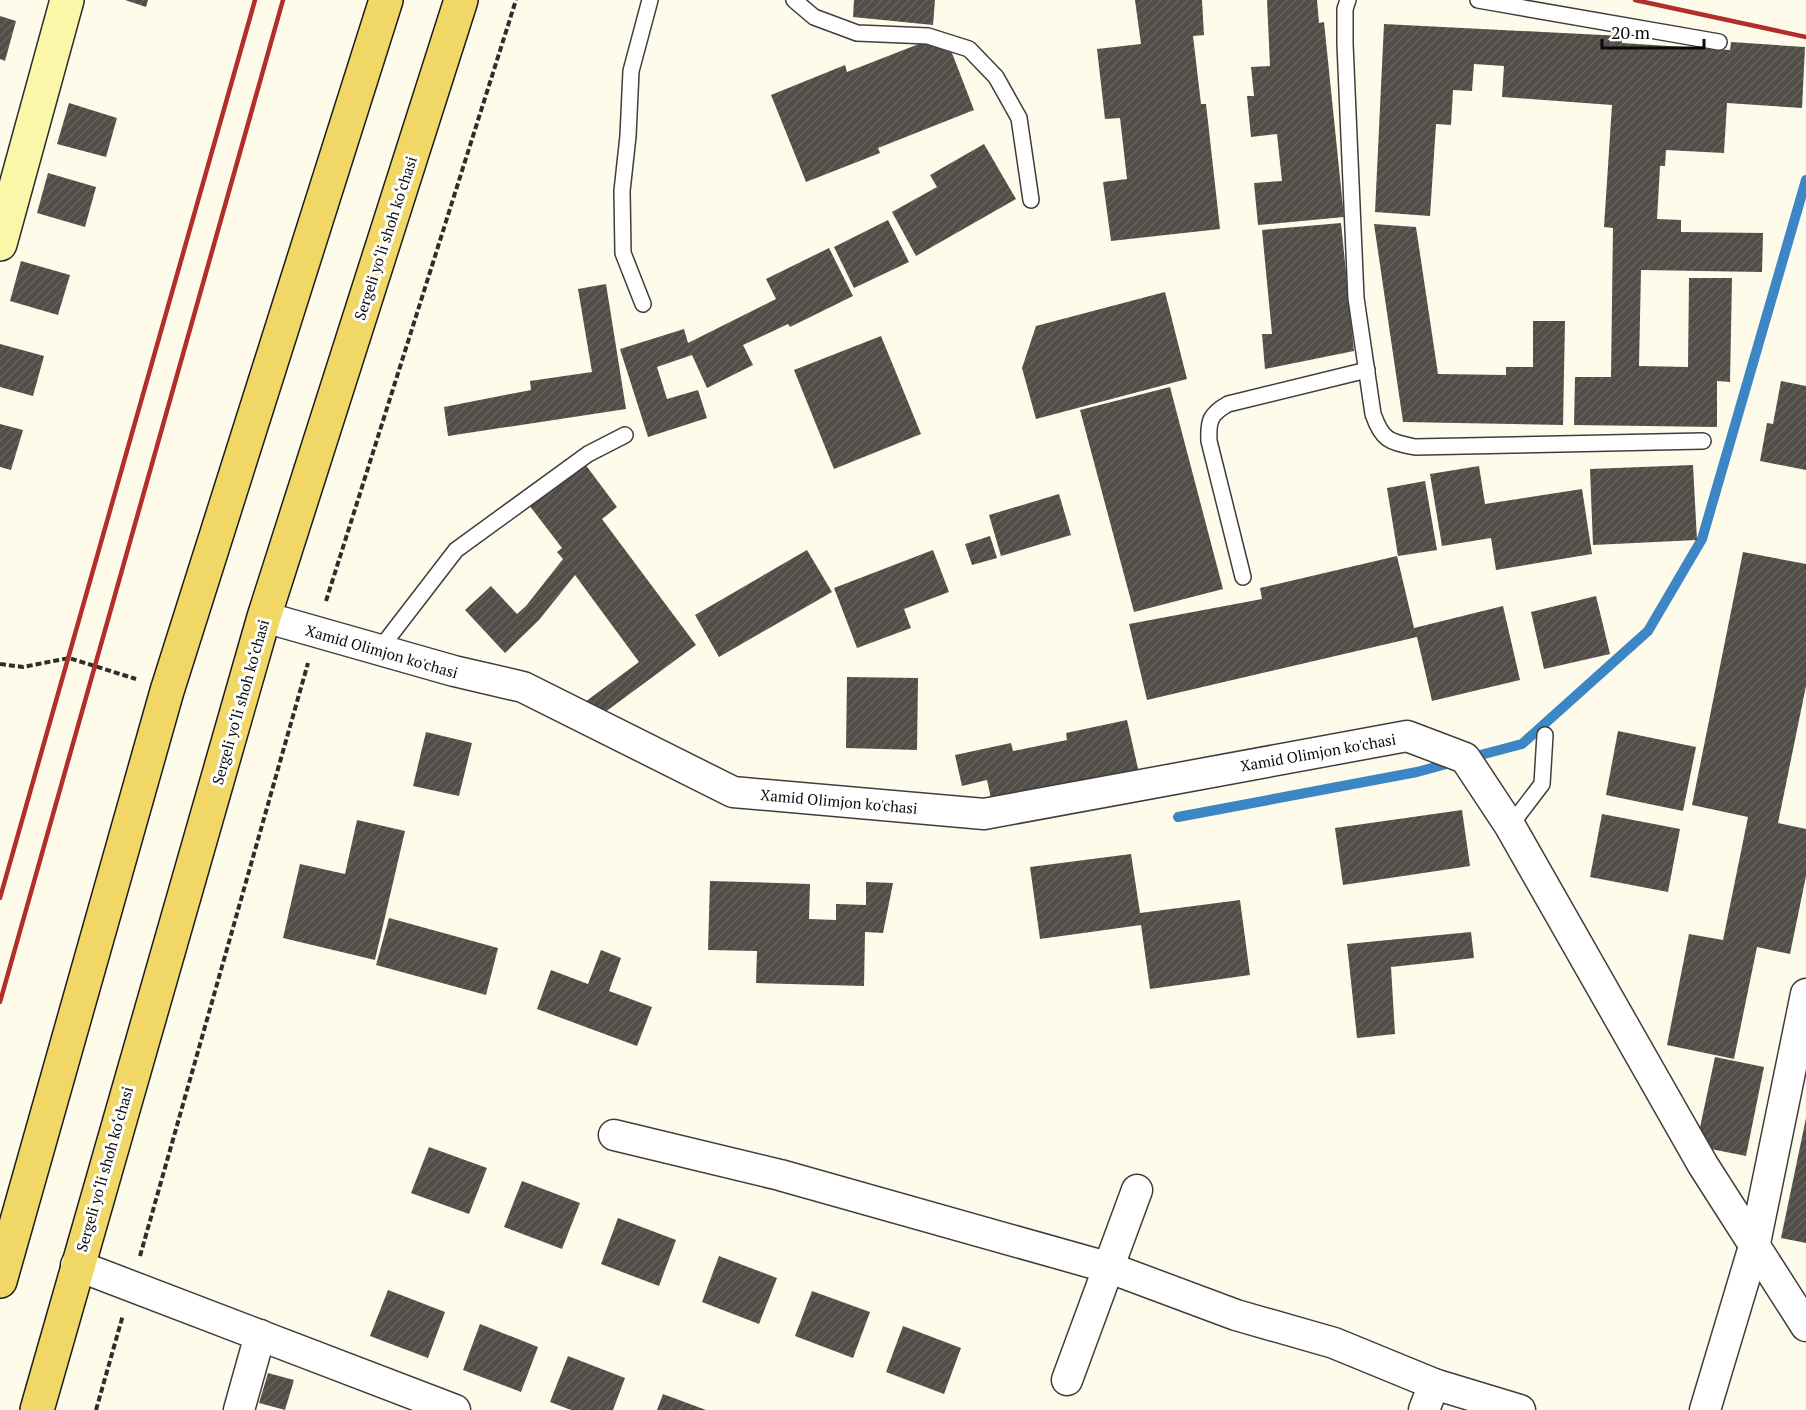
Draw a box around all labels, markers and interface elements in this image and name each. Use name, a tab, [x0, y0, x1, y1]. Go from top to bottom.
scale bar	[1602, 12, 1704, 50]
text: 20 m	[1611, 20, 1651, 44]
street label: Sergeli yo‘li shoh ko‘chasi	[349, 154, 421, 322]
street label: Sergeli yo‘li shoh ko‘chasi	[207, 617, 273, 787]
street label: Xamid Olimjon ko'chasi	[303, 620, 461, 682]
street label: Xamid Olimjon ko'chasi	[1239, 728, 1397, 776]
street label: Xamid Olimjon ko'chasi	[760, 784, 918, 818]
street label: Sergeli yo‘li shoh ko‘chasi	[71, 1084, 137, 1254]

